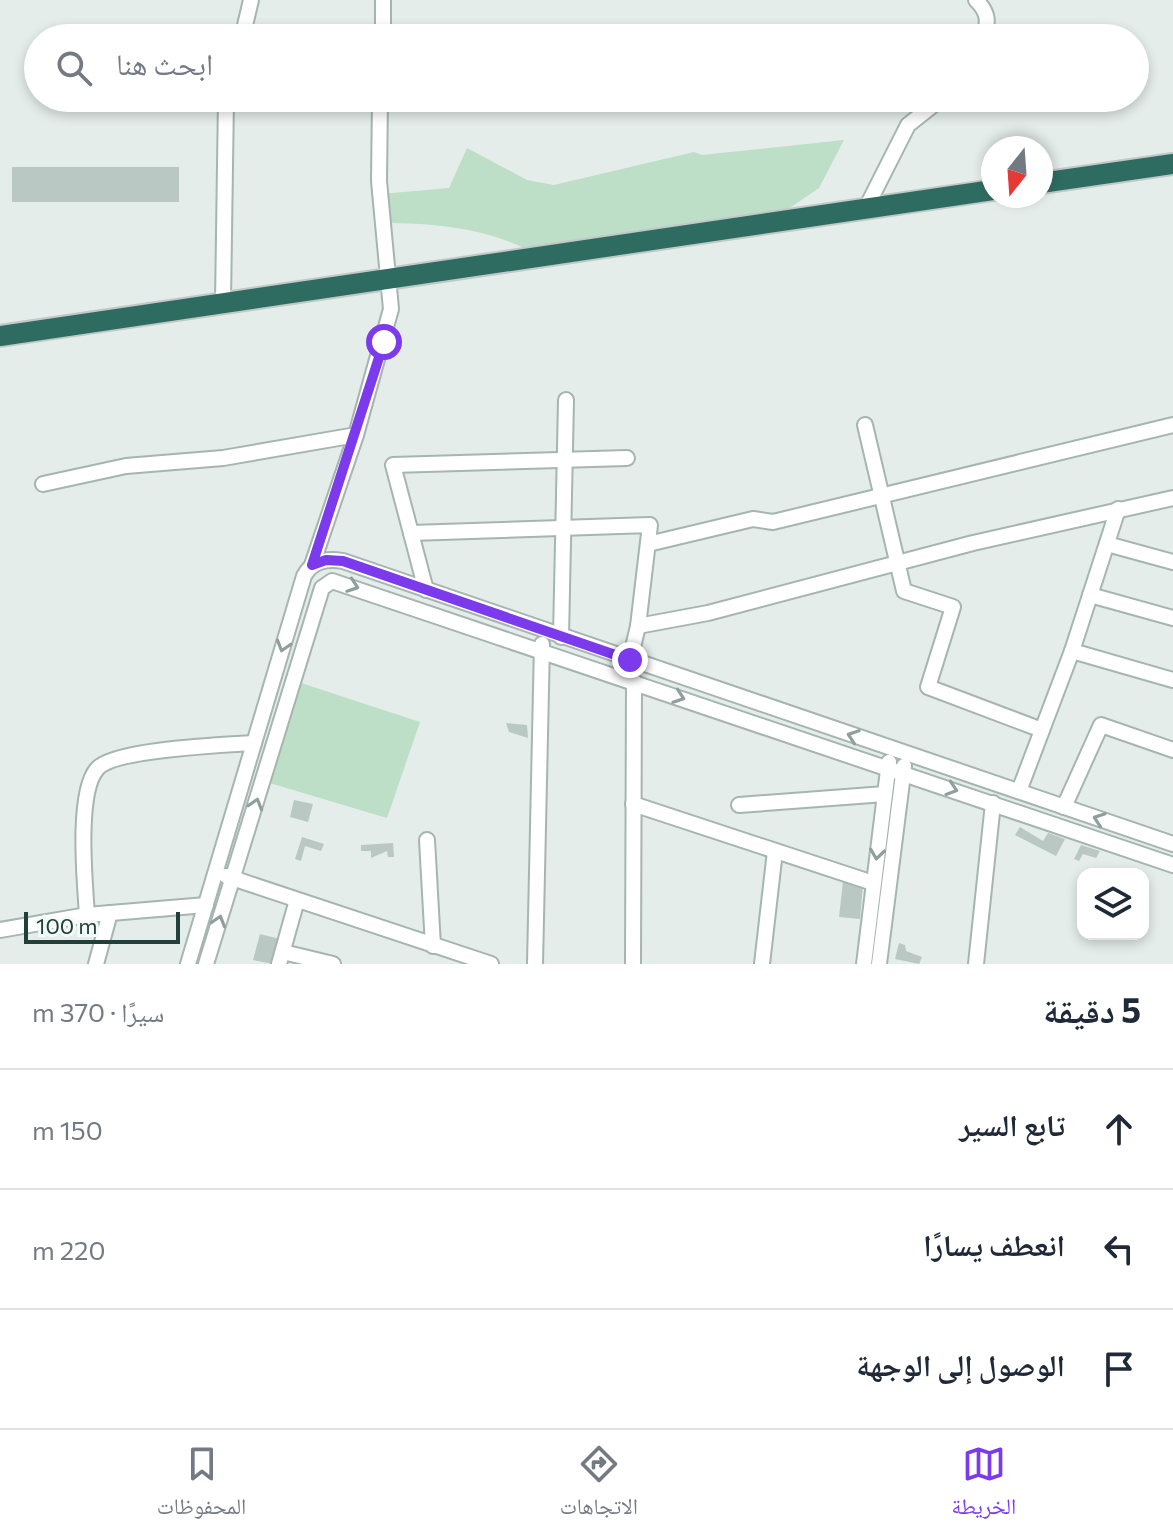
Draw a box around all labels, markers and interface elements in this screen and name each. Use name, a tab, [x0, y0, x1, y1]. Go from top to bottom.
search box	[24, 24, 1149, 112]
text: ابحث هنا	[116, 44, 213, 81]
icon: search	[52, 46, 96, 90]
north arrow	[981, 136, 1053, 208]
route start	[366, 324, 402, 360]
one-way arrow	[345, 577, 359, 593]
one-way arrow	[276, 639, 292, 653]
route end	[612, 642, 648, 678]
one-way arrow	[671, 687, 685, 703]
one-way arrow	[846, 730, 860, 746]
one-way arrow	[944, 780, 958, 796]
one-way arrow	[247, 798, 263, 811]
one-way arrow	[1093, 812, 1107, 828]
one-way arrow	[869, 848, 886, 861]
map controls	[1077, 868, 1149, 940]
button: layers	[1077, 868, 1149, 940]
scale bar	[24, 908, 180, 944]
text: 100 m	[36, 912, 98, 939]
one-way arrow	[210, 915, 226, 929]
text: 5 دقيقة	[1043, 988, 1141, 1030]
text: سيرًا · 370 m	[32, 996, 164, 1027]
text: تابع السير	[959, 1105, 1065, 1142]
icon: ahead	[1097, 1107, 1141, 1151]
text: 150 m	[32, 1114, 103, 1145]
text: انعطف يسارًا	[923, 1225, 1065, 1262]
icon: left	[1097, 1227, 1141, 1271]
text: 220 m	[32, 1234, 105, 1265]
text: الوصول إلى الوجهة	[856, 1345, 1065, 1382]
icon: arrive	[1097, 1347, 1141, 1391]
tab: المحفوظات	[157, 1442, 246, 1528]
tab: الاتجاهات	[560, 1442, 638, 1528]
tab: الخريطة	[951, 1442, 1016, 1528]

